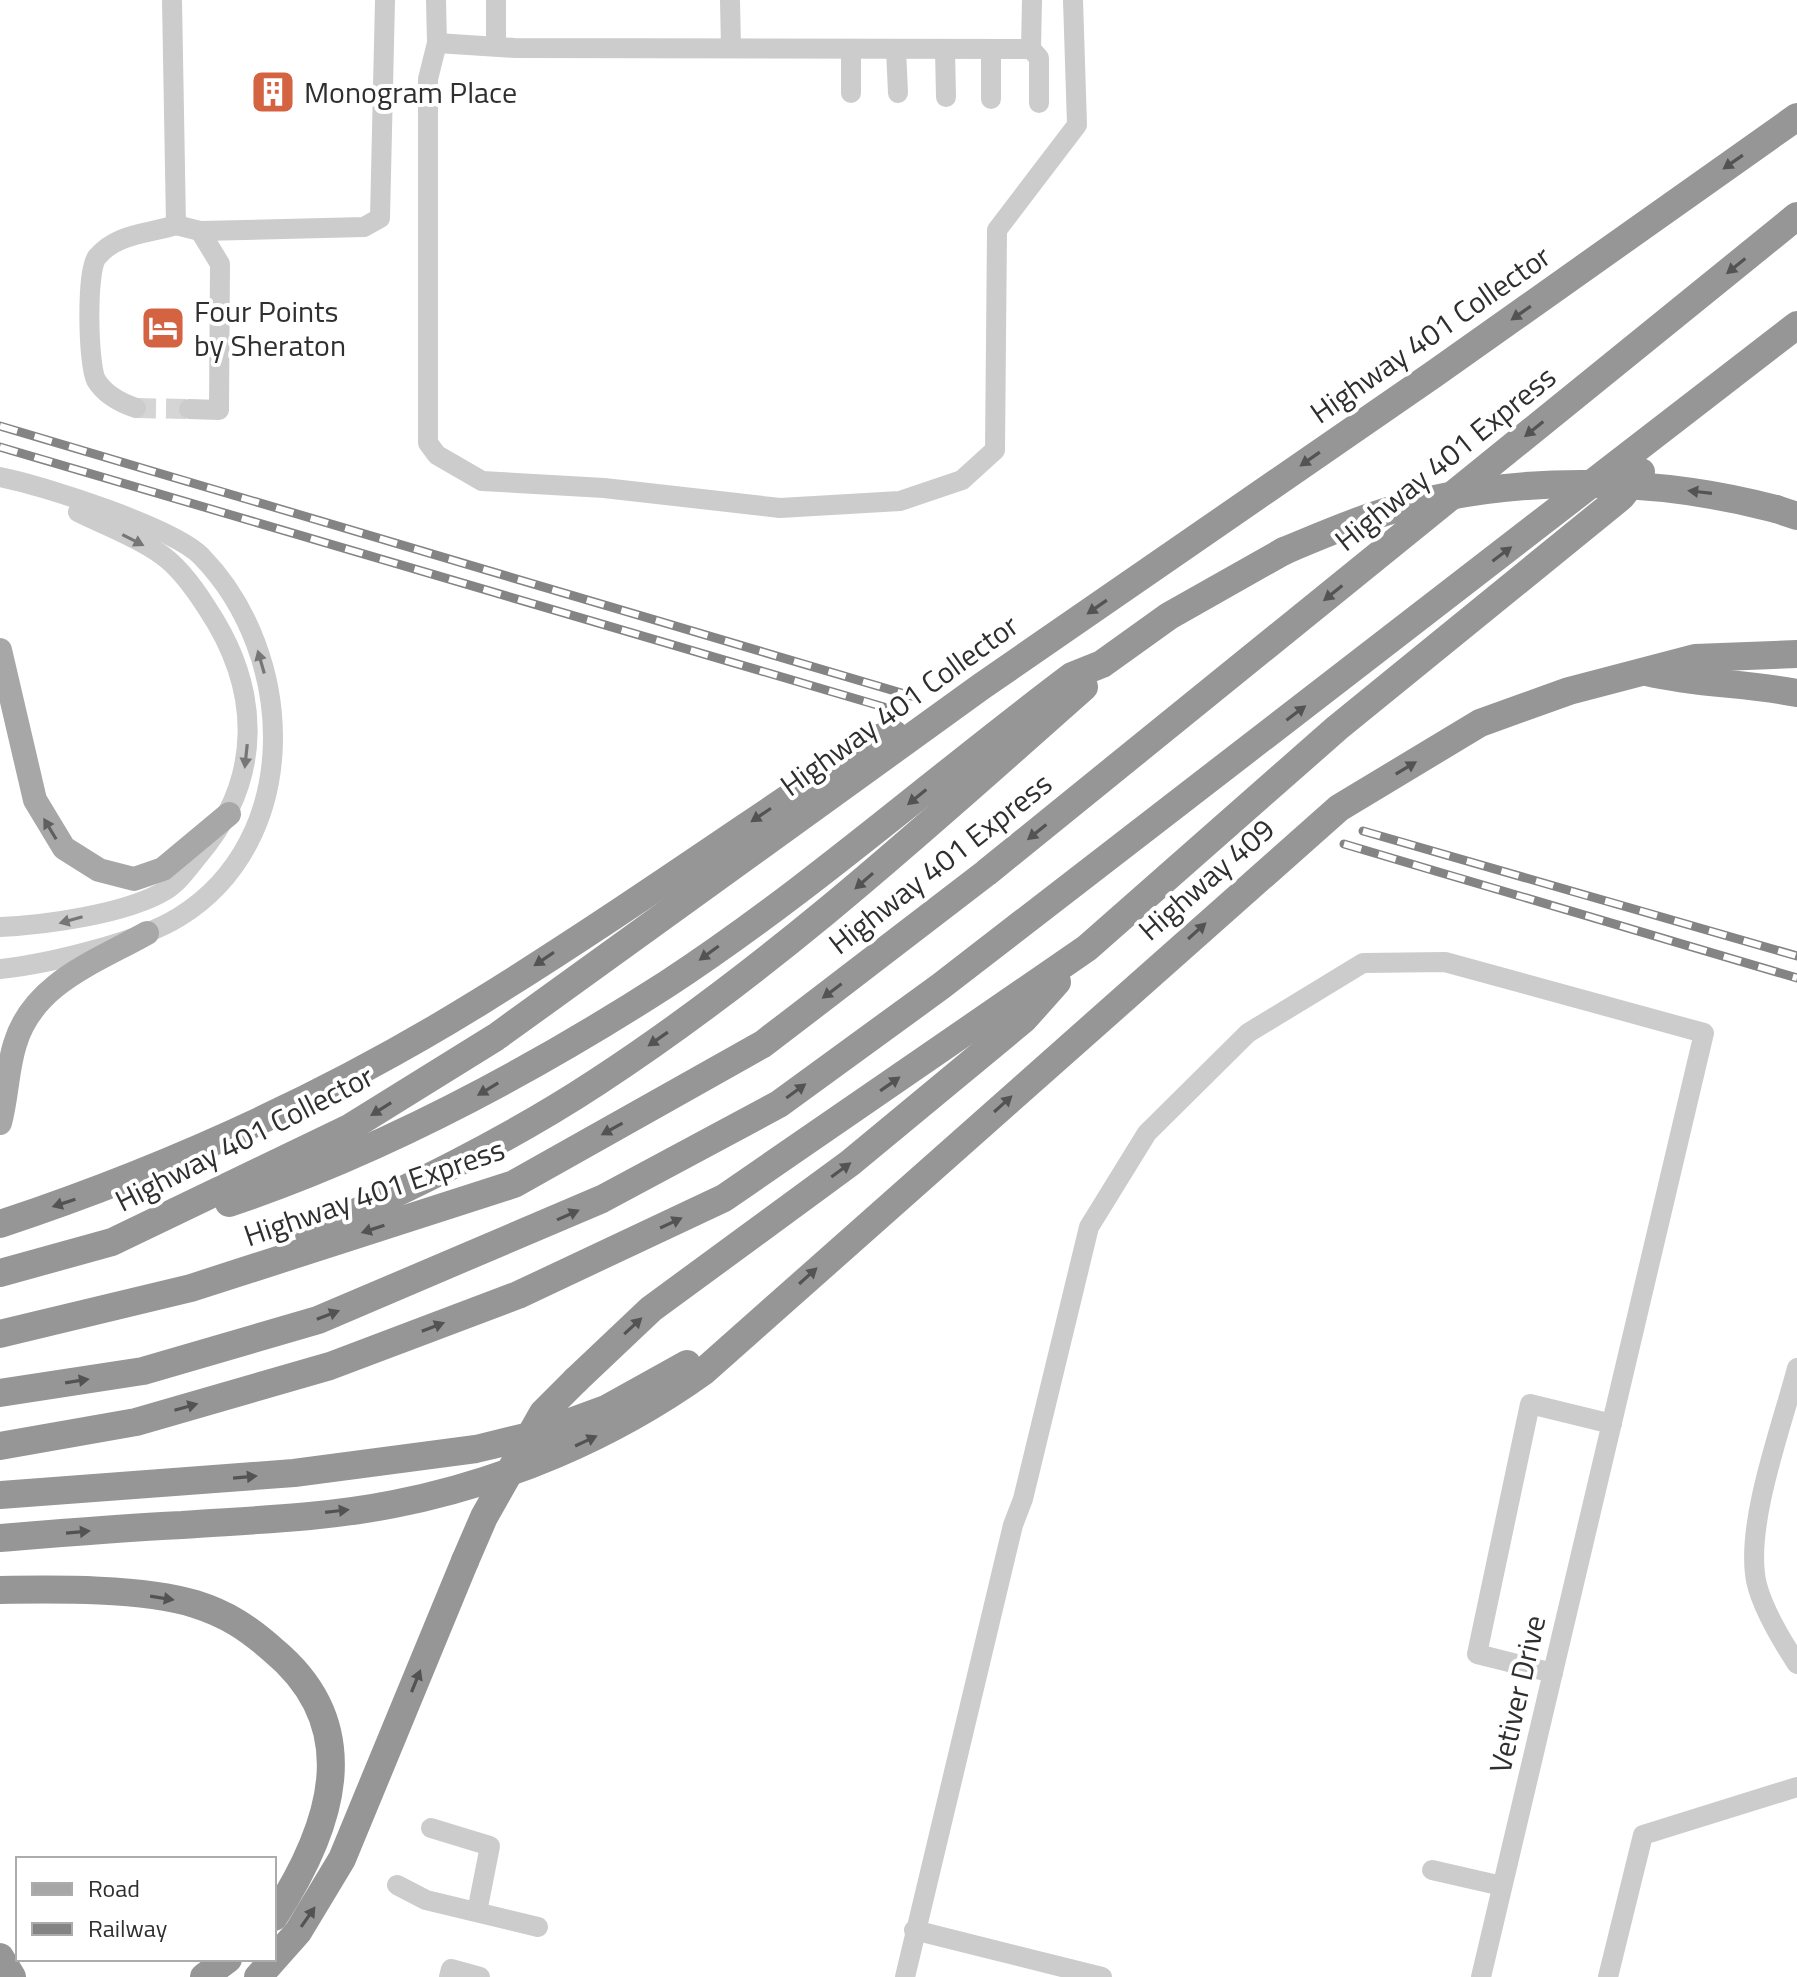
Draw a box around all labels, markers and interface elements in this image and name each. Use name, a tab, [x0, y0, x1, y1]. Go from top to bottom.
building icon: Monogram Place	[249, 68, 297, 116]
place label: Monogram Place	[304, 69, 517, 115]
one-way arrow	[1723, 154, 1744, 169]
street label: Highway 401 Collector	[1300, 234, 1560, 434]
one-way arrow	[1726, 257, 1747, 274]
place label: Four Points by Sheraton	[194, 288, 346, 368]
hotel icon: Four Points by Sheraton	[139, 304, 187, 352]
one-way arrow	[1511, 305, 1532, 320]
street label: Highway 401 Express	[1324, 354, 1566, 562]
one-way arrow	[1524, 421, 1545, 438]
one-way arrow	[1300, 451, 1321, 466]
one-way arrow	[1687, 486, 1712, 499]
one-way arrow	[122, 533, 145, 546]
one-way arrow	[1492, 547, 1512, 563]
one-way arrow	[1323, 584, 1343, 601]
one-way arrow	[1086, 599, 1107, 614]
street label: Highway 401 Collector	[770, 603, 1028, 807]
one-way arrow	[254, 649, 267, 673]
one-way arrow	[1286, 705, 1306, 721]
one-way arrow	[239, 744, 252, 769]
street label: Highway 401 Express	[818, 761, 1062, 965]
one-way arrow	[1395, 761, 1417, 775]
one-way arrow	[907, 788, 927, 805]
one-way arrow	[750, 807, 771, 822]
street label: Highway 409	[1128, 807, 1284, 951]
one-way arrow	[44, 818, 58, 840]
one-way arrow	[1027, 823, 1047, 840]
one-way arrow	[854, 872, 874, 889]
one-way arrow	[58, 914, 83, 926]
one-way arrow	[1188, 923, 1207, 941]
one-way arrow	[698, 945, 720, 961]
one-way arrow	[533, 951, 555, 966]
one-way arrow	[821, 983, 842, 999]
one-way arrow	[647, 1031, 668, 1046]
street label: Highway 401 Collector	[107, 1053, 381, 1223]
one-way arrow	[879, 1077, 900, 1092]
one-way arrow	[477, 1082, 499, 1096]
one-way arrow	[786, 1084, 807, 1099]
one-way arrow	[993, 1095, 1012, 1113]
one-way arrow	[370, 1101, 392, 1115]
one-way arrow	[600, 1122, 623, 1136]
street label: Highway 401 Express	[237, 1126, 511, 1258]
one-way arrow	[831, 1163, 851, 1179]
one-way arrow	[51, 1197, 75, 1209]
one-way arrow	[556, 1208, 580, 1222]
one-way arrow	[659, 1216, 683, 1230]
one-way arrow	[361, 1224, 385, 1236]
one-way arrow	[798, 1268, 818, 1285]
one-way arrow	[316, 1308, 340, 1321]
one-way arrow	[623, 1317, 642, 1336]
one-way arrow	[421, 1320, 445, 1333]
one-way arrow	[65, 1374, 90, 1387]
one-way arrow	[174, 1400, 198, 1413]
one-way arrow	[574, 1434, 598, 1448]
one-way arrow	[233, 1470, 258, 1483]
one-way arrow	[325, 1505, 350, 1518]
one-way arrow	[66, 1525, 91, 1538]
one-way arrow	[149, 1593, 174, 1605]
street label: Vetiver Drive	[1477, 1611, 1557, 1777]
one-way arrow	[409, 1669, 422, 1693]
legend	[16, 1857, 276, 1961]
text: Road	[88, 1870, 140, 1906]
one-way arrow	[300, 1907, 315, 1928]
text: Railway	[88, 1910, 168, 1946]

